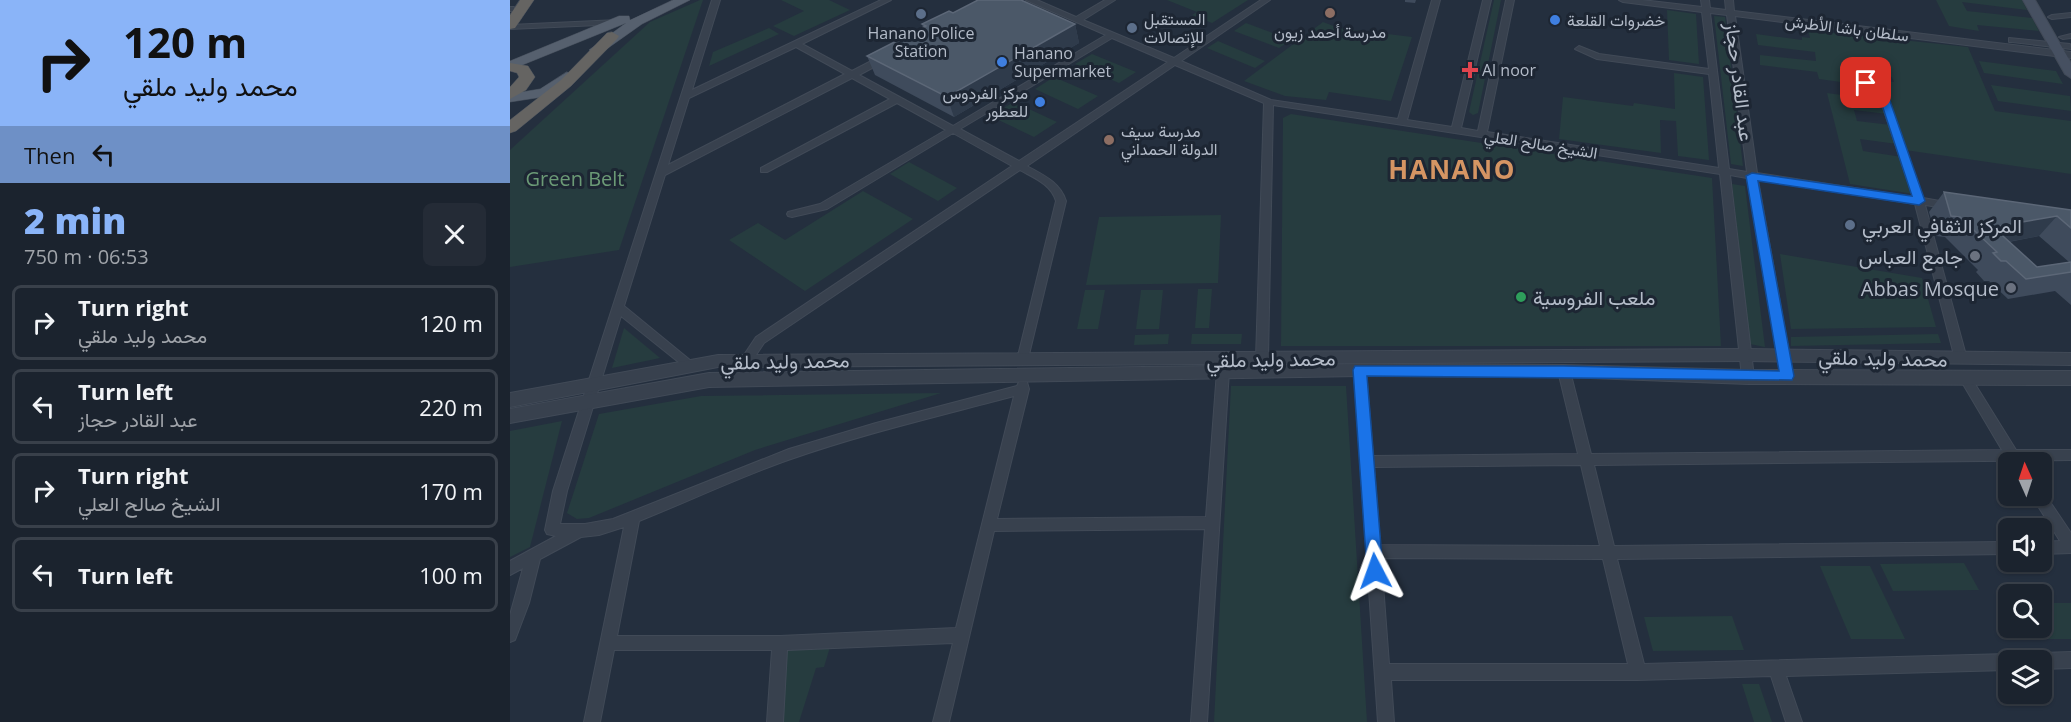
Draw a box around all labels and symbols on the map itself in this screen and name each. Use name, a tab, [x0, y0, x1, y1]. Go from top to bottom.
marker: مدرسة أحمد زيون	[1323, 6, 1337, 20]
marker: Hanano Police Station	[914, 7, 928, 21]
place label: المستقبل للإتصالات	[1144, 8, 1205, 48]
place label: خضروات القلعة	[1567, 9, 1665, 31]
street label: سلطان باشا الأطرش	[1784, 9, 1910, 47]
marker: خضروات القلعة	[1548, 13, 1562, 27]
street label: عبد القادر حجاز	[1719, 20, 1761, 143]
marker: المستقبل للإتصالات	[1125, 21, 1139, 35]
place label: مدرسة أحمد زيون	[1274, 21, 1386, 43]
place label: Hanano Police Station	[868, 22, 974, 62]
place label: Hanano Supermarket	[1014, 42, 1112, 82]
marker: Hanano Supermarket	[995, 55, 1009, 69]
pin	[1840, 57, 1891, 108]
place label: Al noor	[1482, 59, 1536, 81]
marker: Al noor	[1463, 63, 1477, 77]
place label: مركز الفردوس للعطور	[942, 82, 1028, 122]
marker: مركز الفردوس للعطور	[1033, 95, 1047, 109]
place label: مدرسة سيف الدولة الحمداني	[1121, 120, 1218, 163]
street label: الشيخ صالح العلي	[1483, 124, 1599, 167]
marker: مدرسة سيف الدولة الحمداني	[1102, 133, 1116, 147]
district label: HANANO	[1388, 151, 1516, 187]
park label: Green Belt	[526, 165, 624, 192]
place label: المركز الثقافي العربي	[1862, 212, 2022, 243]
marker: المركز الثقافي العربي	[1843, 218, 1857, 232]
place label: جامع العباس	[1859, 243, 1963, 271]
marker: جامع العباس	[1968, 249, 1982, 263]
place label: Abbas Mosque	[1861, 275, 1999, 302]
marker: Abbas Mosque	[2004, 281, 2018, 295]
place label: ملعب الفروسية	[1533, 284, 1655, 311]
marker: ملعب الفروسية	[1514, 290, 1528, 304]
street label: محمد وليد ملقي	[1818, 343, 1948, 377]
street label: محمد وليد ملقي	[1206, 344, 1336, 378]
street label: محمد وليد ملقي	[720, 346, 850, 380]
north arrow	[1998, 452, 2052, 506]
position arrow	[1343, 539, 1407, 603]

